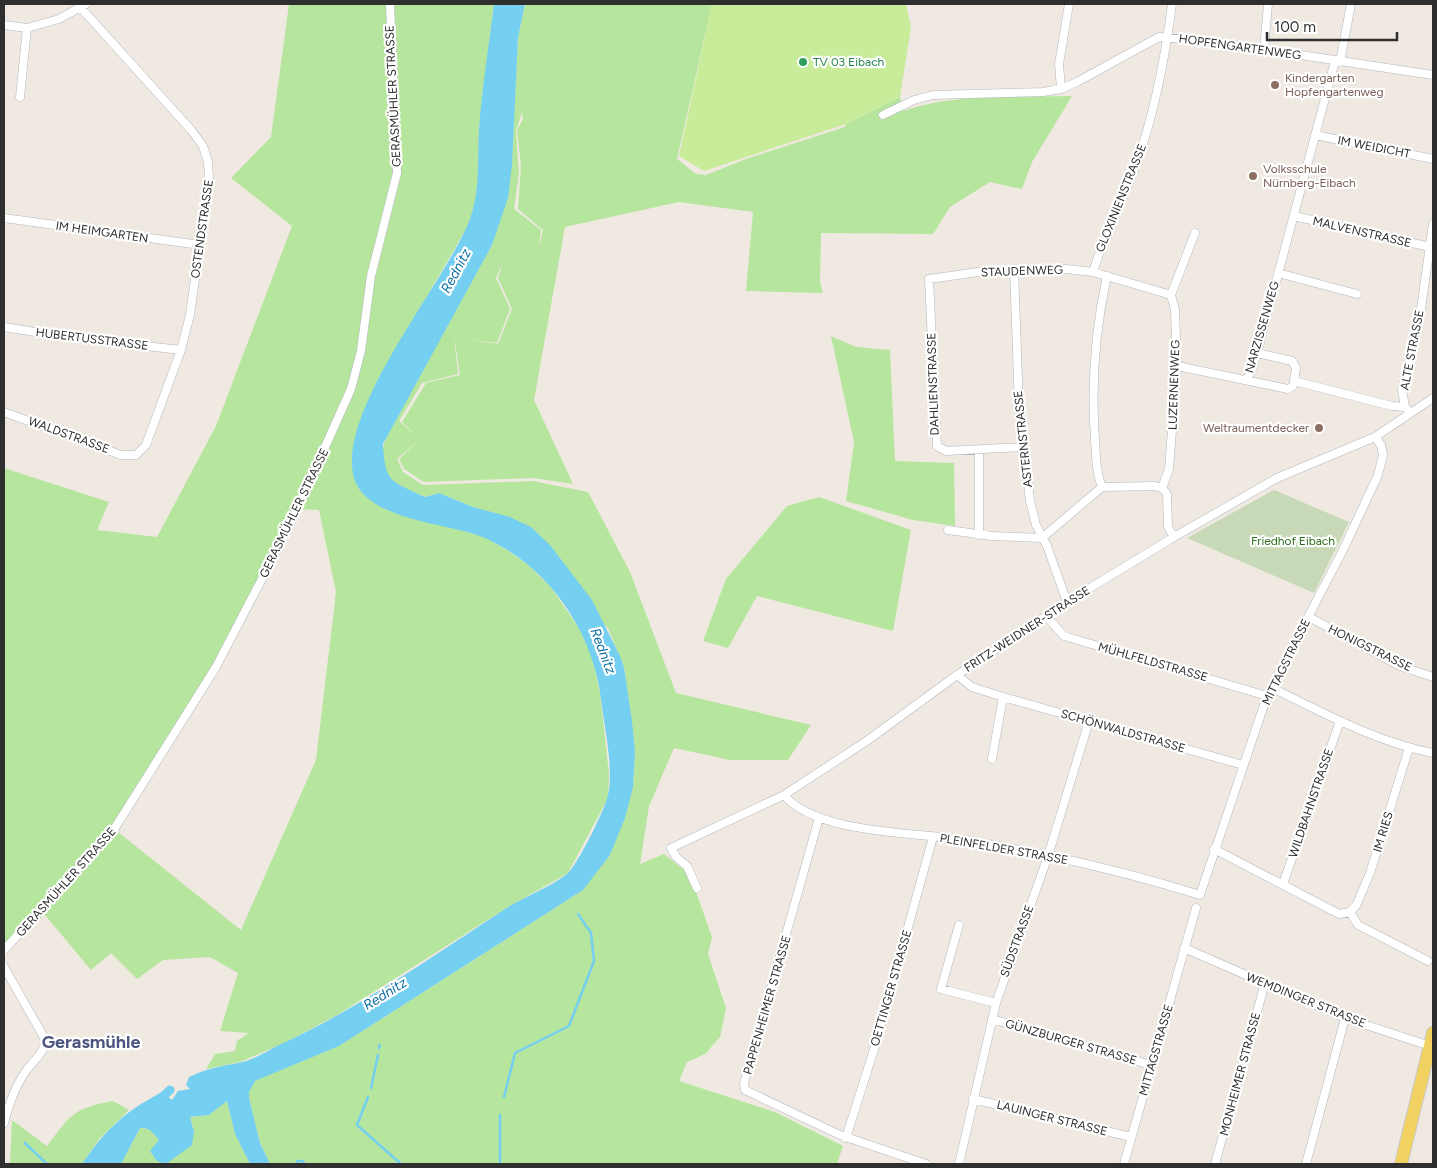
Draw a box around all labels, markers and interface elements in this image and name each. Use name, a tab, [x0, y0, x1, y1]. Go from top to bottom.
scale bar	[1267, 10, 1397, 42]
text: 100 m	[1274, 18, 1316, 36]
street label: GERASMÜHLER STRASSE	[382, 25, 404, 167]
street label: HOPFENGARTENWEG	[1178, 31, 1302, 63]
place label: TV 03 Eibach	[813, 55, 885, 69]
marker: TV 03 Eibach	[797, 56, 809, 68]
place label: Kindergarten Hopfengartenweg	[1285, 71, 1383, 99]
marker: Kindergarten Hopfengartenweg	[1269, 79, 1281, 91]
street label: IM WEIDICHT	[1336, 133, 1412, 161]
street label: GLOXINIENSTRASSE	[1093, 142, 1149, 254]
place label: Volksschule Nürnberg-Eibach	[1263, 162, 1356, 190]
marker: Volksschule Nürnberg-Eibach	[1247, 170, 1259, 182]
street label: OSTENDSTRASSE	[188, 179, 216, 279]
street label: MALVENSTRASSE	[1311, 214, 1413, 250]
street label: IM HEIMGARTEN	[55, 219, 149, 245]
water label: Rednitz	[437, 246, 475, 296]
street label: STAUDENWEG	[981, 263, 1063, 279]
street label: NARZISSENWEG	[1242, 280, 1282, 374]
street label: ALTE STRASSE	[1397, 309, 1427, 391]
street label: HUBERTUSSTRASSE	[35, 325, 149, 353]
street label: DAHLIENSTRASSE	[924, 332, 942, 436]
street label: LUZERNENWEG	[1165, 340, 1183, 430]
street label: ASTERNSTRASSE	[1011, 390, 1035, 488]
street label: WALDSTRASSE	[27, 414, 111, 456]
place label: Weltraumentdecker	[1203, 421, 1309, 435]
marker: Weltraumentdecker	[1313, 422, 1325, 434]
street label: GERASMÜHLER STRASSE	[257, 446, 331, 580]
park label: Friedhof Eibach	[1251, 534, 1335, 548]
street label: FRITZ-WEIDNER-STRASSE	[961, 583, 1093, 675]
street label: MITTAGSTRASSE	[1259, 617, 1313, 707]
street label: HONIGSTRASSE	[1326, 622, 1414, 674]
water label: Rednitz	[586, 626, 620, 677]
street label: MÜHLFELDSTRASSE	[1097, 640, 1209, 684]
street label: SCHÖNWALDSTRASSE	[1059, 707, 1187, 755]
street label: WILDBAHNSTRASSE	[1286, 747, 1336, 859]
street label: IM RIES	[1370, 810, 1396, 854]
street label: GERASMÜHLER STRASSE	[13, 824, 119, 940]
street label: PLEINFELDER STRASSE	[939, 831, 1069, 867]
street label: SÜDSTRASSE	[997, 903, 1037, 979]
street label: OETTINGER STRASSE	[868, 928, 914, 1048]
street label: PAPPENHEIMER STRASSE	[740, 934, 794, 1076]
street label: WEMDINGER STRASSE	[1244, 970, 1368, 1030]
water label: Rednitz	[360, 974, 410, 1014]
street label: MITTAGSTRASSE	[1136, 1003, 1176, 1097]
street label: MONHEIMER STRASSE	[1217, 1011, 1263, 1137]
street label: GÜNZBURGER STRASSE	[1004, 1017, 1138, 1067]
district label: Gerasmühle	[42, 1031, 140, 1053]
street label: LAUINGER STRASSE	[995, 1097, 1109, 1139]

